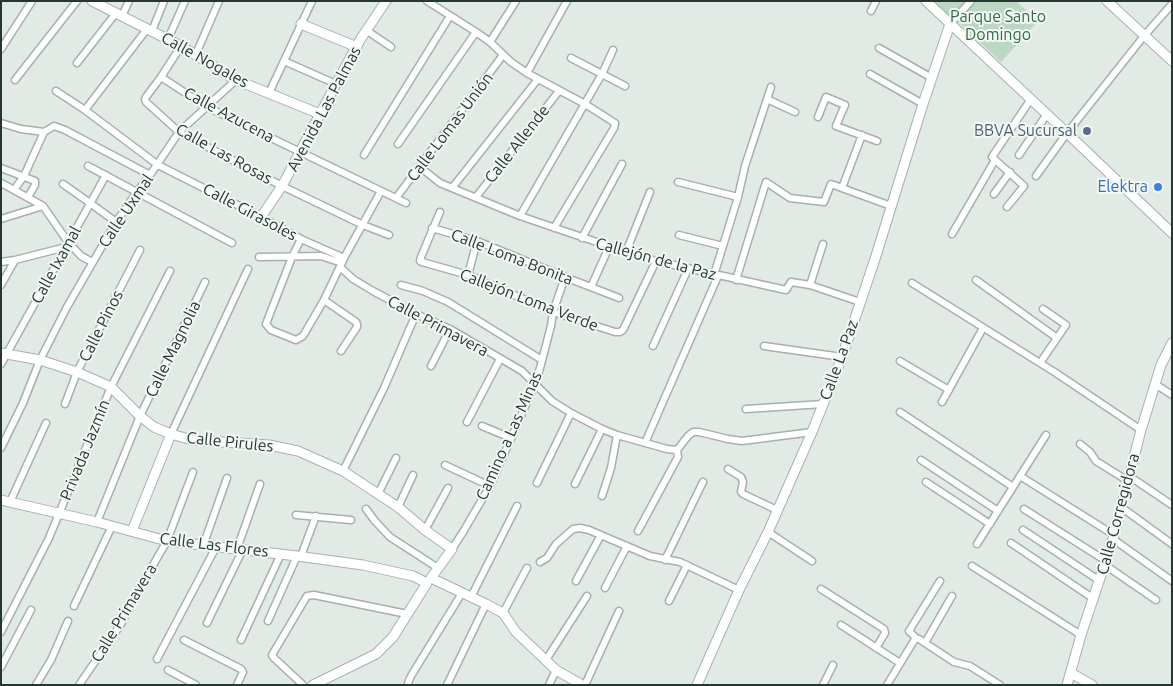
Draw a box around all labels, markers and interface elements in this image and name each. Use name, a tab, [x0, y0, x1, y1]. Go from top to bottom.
park label: Parque Santo Domingo	[950, 7, 1046, 45]
street label: Calle Nogales	[158, 28, 252, 92]
street label: Avenida Las Palmas	[283, 43, 365, 175]
street label: Calle Lomas Unión	[403, 69, 497, 185]
street label: Calle Azucena	[181, 83, 277, 147]
street label: Calle Allende	[481, 101, 553, 187]
street label: Calle Las Rosas	[172, 120, 276, 188]
place label: BBVA Sucursal	[974, 121, 1077, 141]
marker: BBVA Sucursal	[1081, 125, 1093, 137]
street label: Calle Uxmal	[95, 171, 157, 251]
place label: Elektra	[1097, 177, 1148, 197]
street label: Calle Girasoles	[200, 179, 300, 245]
marker: Elektra	[1152, 181, 1164, 193]
street label: Calle Ixamal	[27, 223, 85, 307]
street label: Calle Loma Bonita	[448, 225, 576, 289]
street label: Callejón de la Paz	[593, 234, 719, 284]
street label: Callejón Loma Verde	[457, 265, 601, 335]
street label: Calle Pinos	[75, 287, 127, 365]
street label: Calle Primavera	[384, 291, 492, 361]
street label: Calle Magnolia	[141, 298, 205, 400]
street label: Calle La Paz	[816, 317, 862, 403]
street label: Camino a Las Minas	[472, 369, 546, 503]
street label: Privada Jazmín	[56, 397, 114, 503]
street label: Calle Pirules	[185, 428, 275, 456]
street label: Calle Corregidora	[1093, 451, 1143, 577]
street label: Calle Las Flores	[158, 529, 270, 561]
street label: Calle Primavera	[87, 560, 161, 666]

